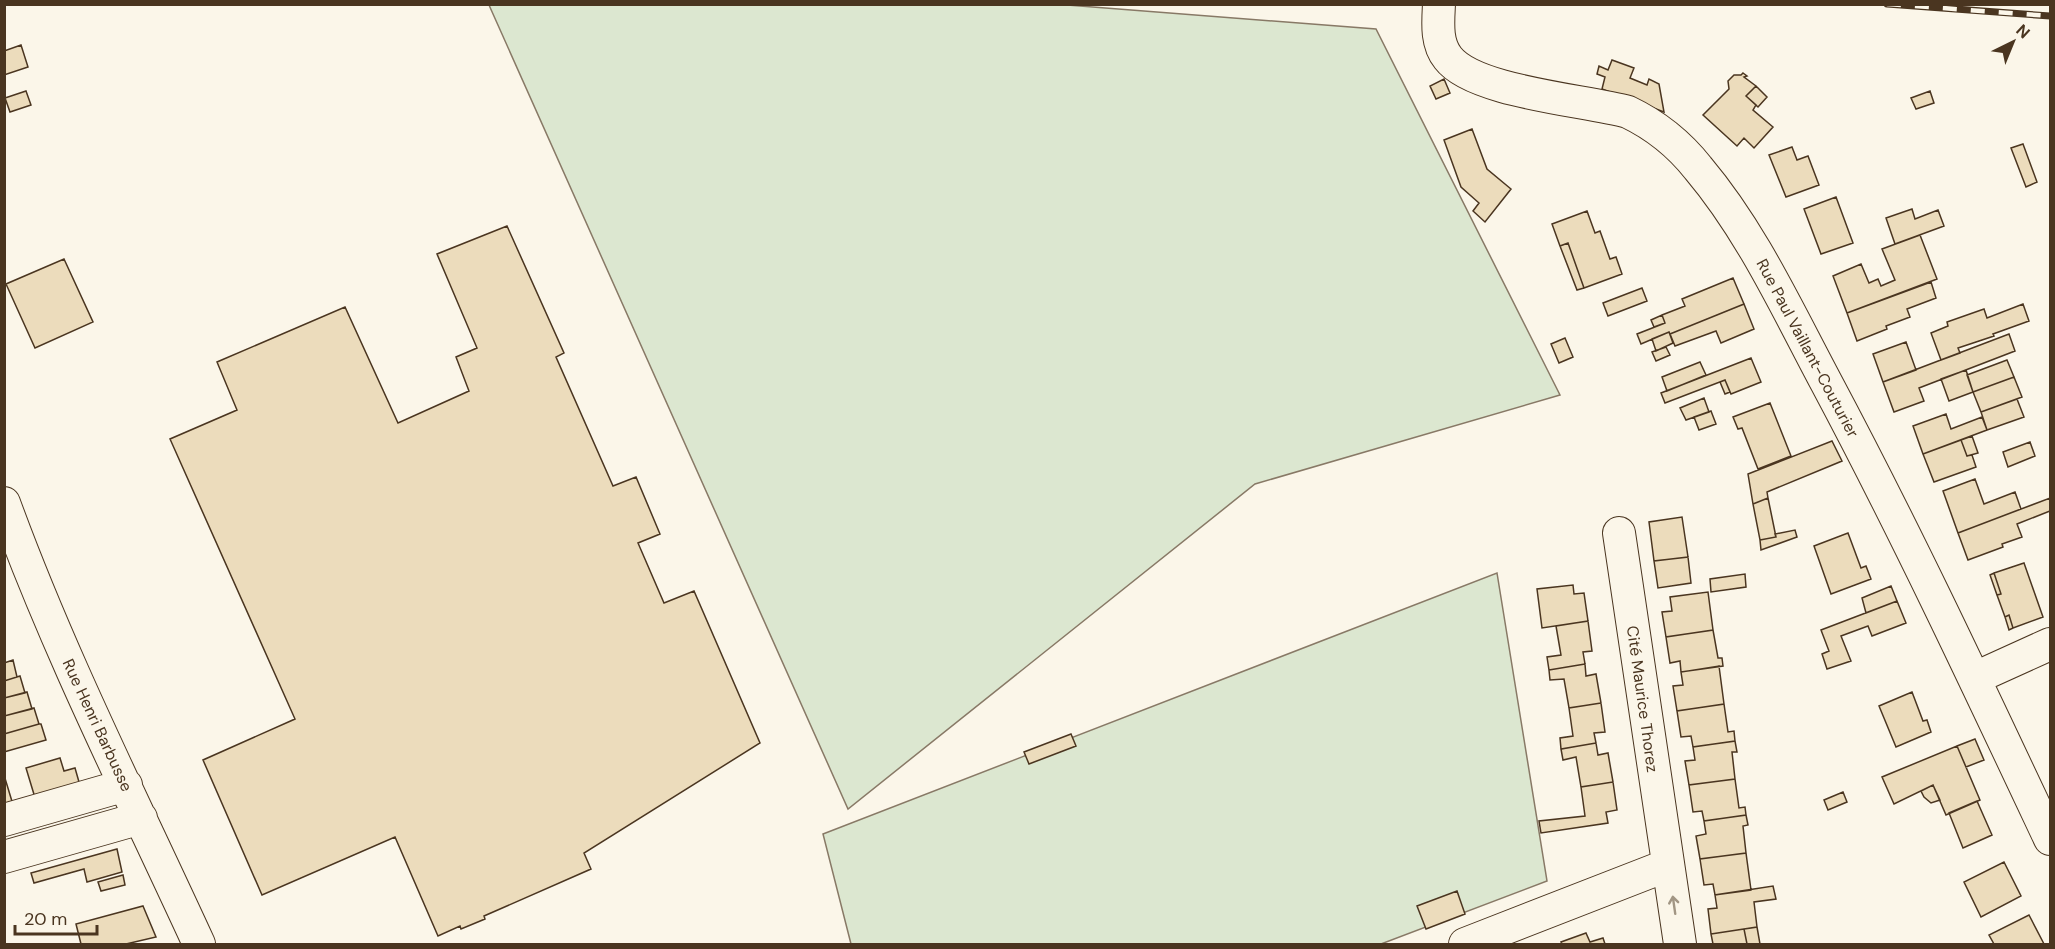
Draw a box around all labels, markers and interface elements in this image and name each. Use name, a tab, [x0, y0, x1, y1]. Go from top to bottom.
north arrow	[1983, 12, 2043, 72]
text: N	[2011, 20, 2034, 43]
street label: Rue Paul Vaillant-Couturier	[1752, 255, 1864, 441]
street label: Cité Maurice Thorez	[1622, 624, 1663, 774]
street label: Rue Henri Barbusse	[58, 656, 137, 795]
one-way arrow	[1668, 896, 1679, 915]
scale bar	[15, 898, 98, 936]
text: 20 m	[24, 907, 67, 931]

